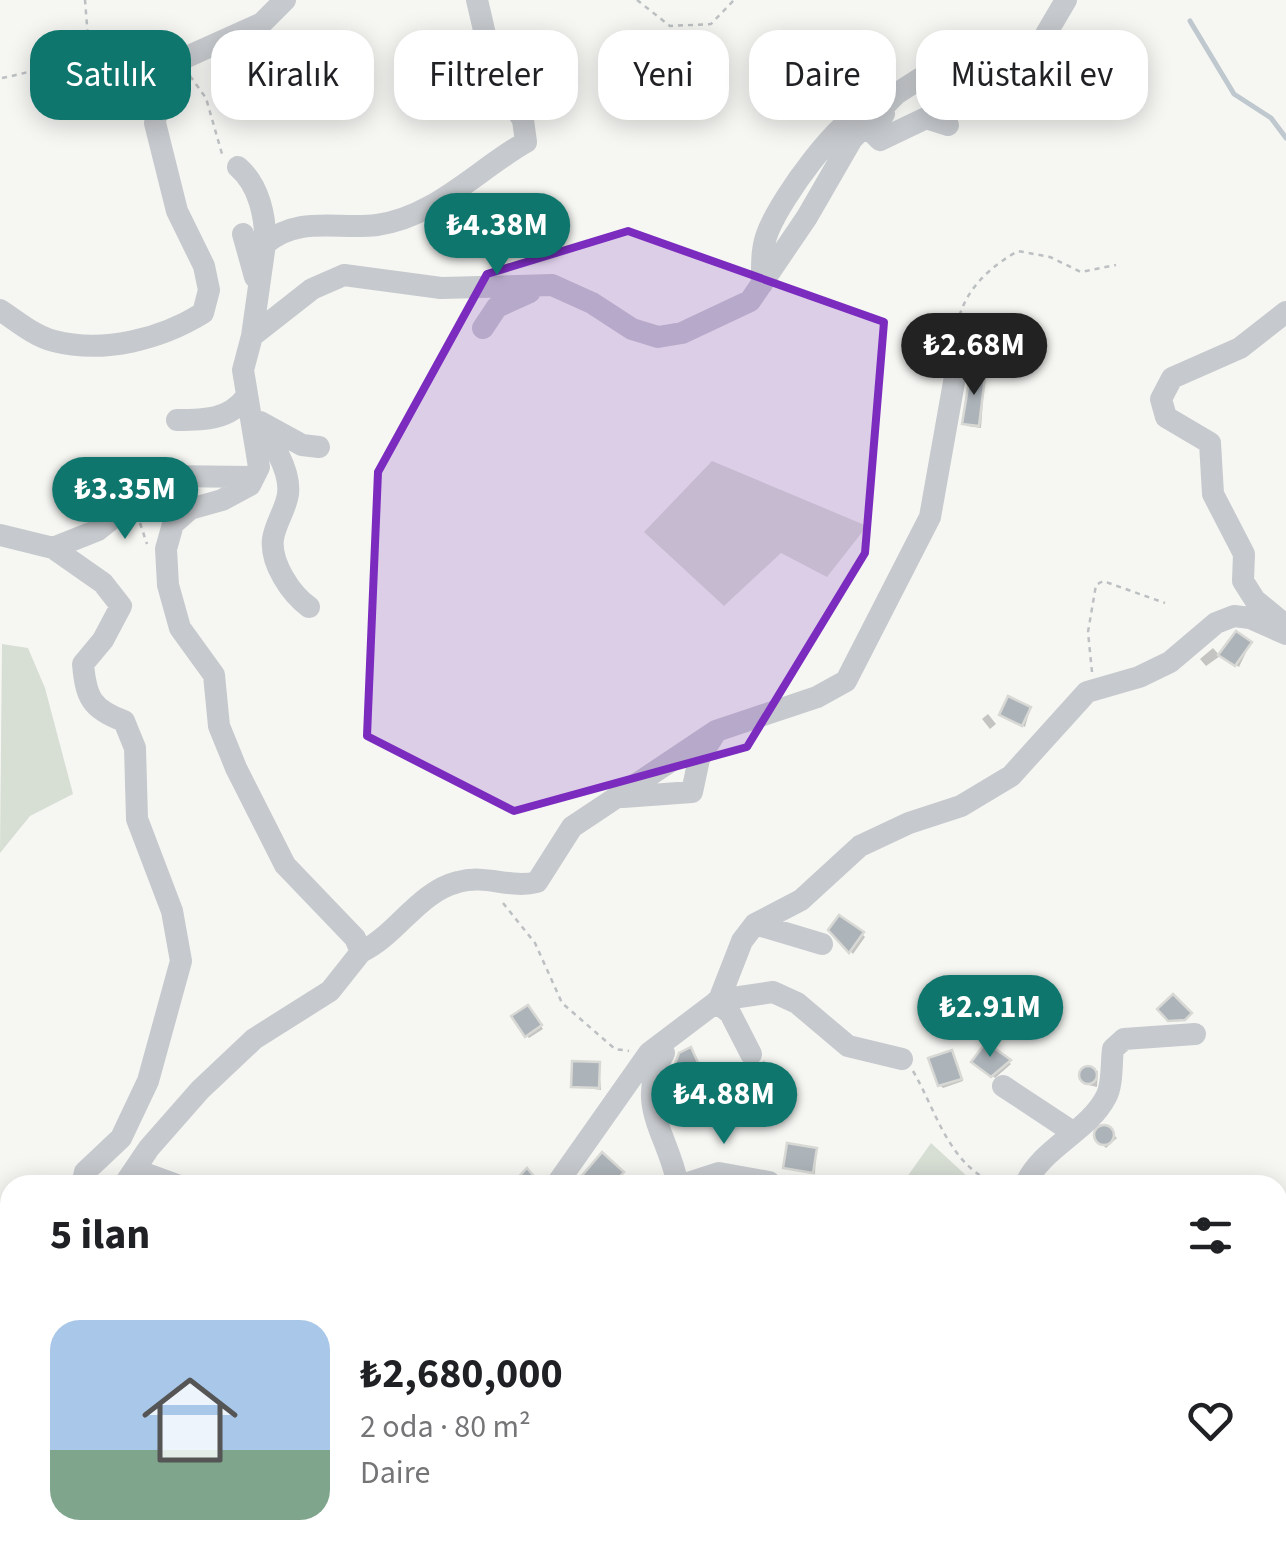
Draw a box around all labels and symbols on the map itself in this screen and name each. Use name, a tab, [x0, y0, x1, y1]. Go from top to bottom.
pin: ₺4.38M	[416, 193, 578, 278]
pin: ₺2.68M	[893, 313, 1055, 398]
pin: ₺3.35M	[44, 457, 206, 542]
pin: ₺2.91M	[909, 975, 1071, 1060]
pin: ₺4.88M	[643, 1062, 805, 1147]

